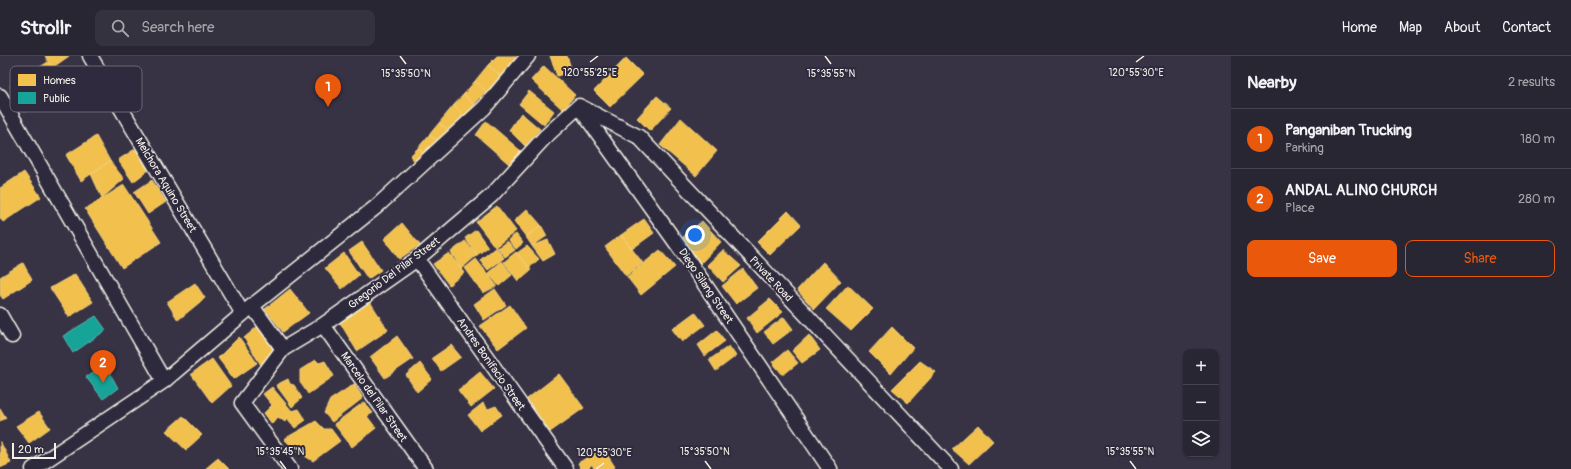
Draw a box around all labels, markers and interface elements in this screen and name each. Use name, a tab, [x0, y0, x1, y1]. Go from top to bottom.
search box	[95, 10, 375, 46]
text: Strollr	[20, 16, 71, 40]
icon: search	[109, 17, 131, 39]
text: Search here	[141, 18, 214, 37]
text: Home	[1342, 19, 1377, 36]
text: Map	[1399, 19, 1422, 36]
text: About	[1444, 19, 1480, 36]
text: Contact	[1502, 19, 1551, 36]
legend	[10, 66, 142, 112]
text: 120°55'25"E	[563, 67, 617, 79]
text: 120°55'30"E	[1108, 67, 1164, 79]
text: 15°35'50"N	[381, 68, 431, 80]
text: 15°35'55"N	[807, 68, 855, 80]
text: Nearby	[1247, 72, 1296, 93]
text: Homes	[43, 74, 76, 87]
pin: 1	[315, 74, 341, 107]
text: 2 results	[1508, 74, 1555, 90]
text: Public	[43, 92, 71, 105]
text: Panganiban Trucking	[1285, 121, 1412, 140]
text: 1	[1257, 131, 1263, 147]
text: 180 m	[1520, 131, 1555, 147]
street label: Melchora Aquino Street	[133, 135, 200, 235]
text: Parking	[1285, 140, 1324, 156]
text: ANDAL ALINO CHURCH	[1285, 181, 1437, 200]
text: 2	[1256, 191, 1264, 207]
text: 280 m	[1518, 191, 1555, 207]
text: Place	[1285, 200, 1314, 216]
your location	[685, 225, 705, 245]
street label: Gregorio Del Pilar Street	[346, 234, 443, 312]
button: Save	[1247, 240, 1397, 277]
button: Share	[1405, 240, 1555, 277]
street label: Diego Silang Street	[676, 246, 736, 327]
street label: Private Road	[747, 254, 795, 304]
street label: Andres Bonifacio Street	[454, 315, 528, 413]
map controls	[1183, 349, 1219, 457]
button: +	[1183, 349, 1219, 385]
pin: 2	[90, 350, 116, 383]
street label: Marcelo del Pilar Street	[338, 350, 410, 445]
button: −	[1183, 385, 1219, 421]
button: layers	[1183, 421, 1219, 457]
scale bar	[12, 441, 56, 460]
text: 20 m	[18, 443, 44, 456]
text: 15°35'45"N	[256, 446, 305, 458]
text: 15°35'50"N	[680, 446, 730, 458]
text: 15°35'55"N	[1106, 446, 1154, 458]
text: 120°55'30"E	[576, 447, 632, 459]

